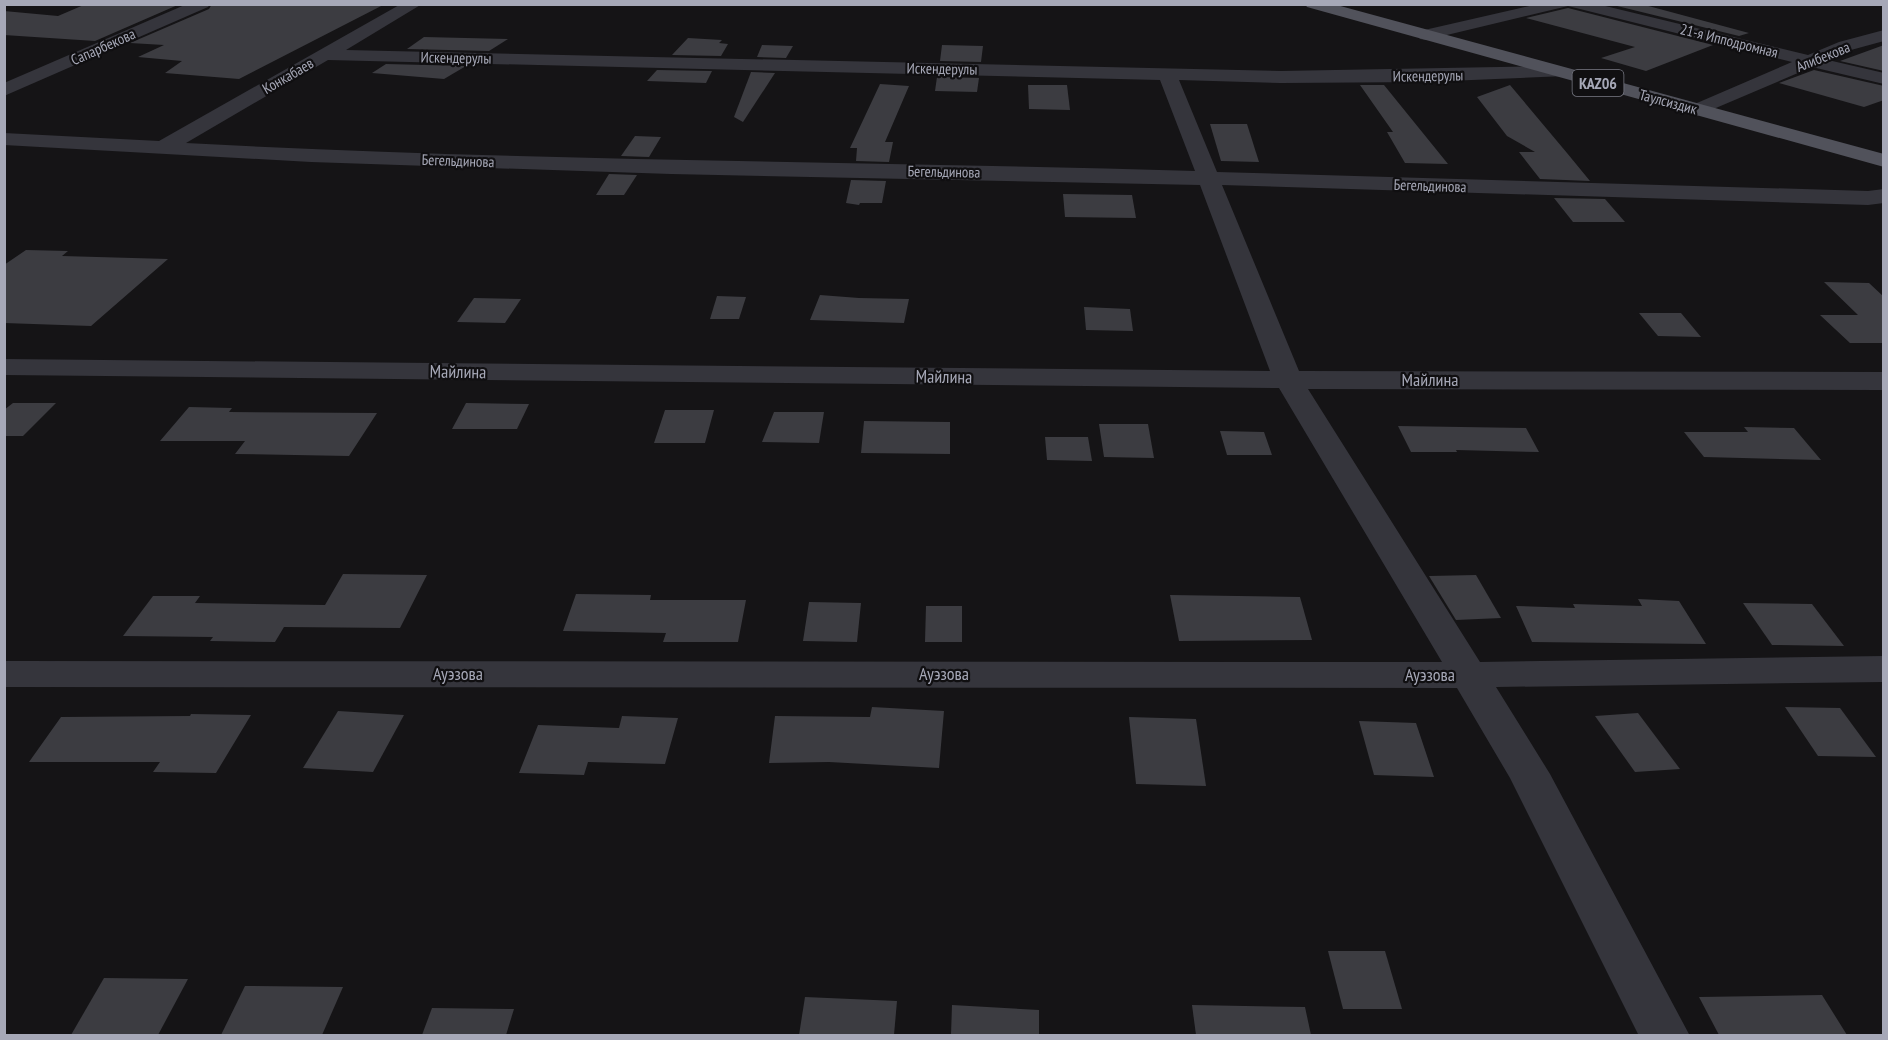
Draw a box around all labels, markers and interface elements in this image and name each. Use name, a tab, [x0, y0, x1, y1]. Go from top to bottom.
street label: 21-я Ипподромная	[1678, 19, 1780, 62]
street label: Сапарбекова	[68, 24, 138, 69]
street label: Алибекова	[1793, 37, 1853, 76]
street label: Искендерулы	[421, 47, 492, 68]
street label: Конкабаев	[259, 53, 317, 98]
street label: Искендерулы	[907, 58, 978, 79]
street label: Искендерулы	[1392, 65, 1463, 86]
road number: KAZ06	[1572, 70, 1624, 96]
street label: Таулсиздик	[1637, 85, 1699, 118]
street label: Бегельдинова	[421, 150, 495, 171]
street label: Бегельдинова	[907, 161, 981, 182]
street label: Бегельдинова	[1393, 175, 1467, 196]
street label: Майлина	[429, 360, 487, 383]
street label: Майлина	[915, 365, 973, 388]
street label: Майлина	[1402, 368, 1458, 391]
street label: Ауэзова	[433, 662, 483, 685]
street label: Ауэзова	[919, 662, 969, 685]
street label: Ауэзова	[1405, 663, 1455, 686]

